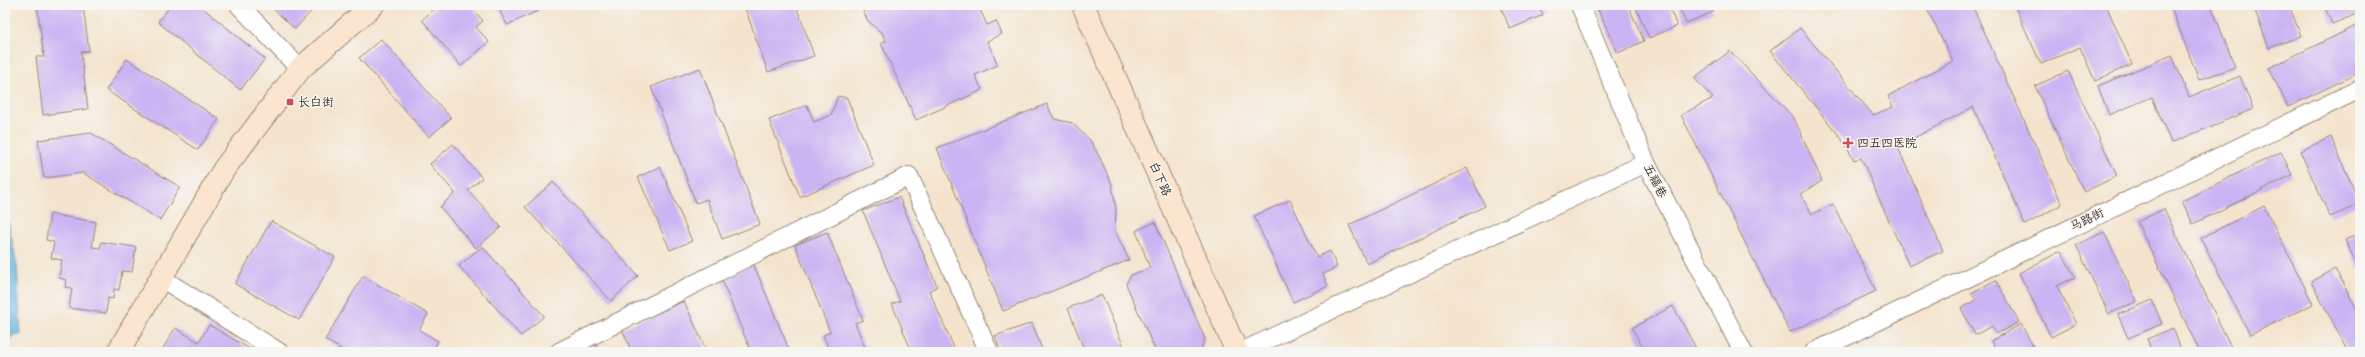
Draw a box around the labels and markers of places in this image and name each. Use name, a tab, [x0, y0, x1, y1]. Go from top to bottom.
place label: 长白街	[298, 95, 334, 110]
marker: 长白街	[285, 97, 295, 107]
place label: 四五四医院	[1857, 136, 1917, 151]
marker: 四五四医院	[1842, 137, 1854, 149]

